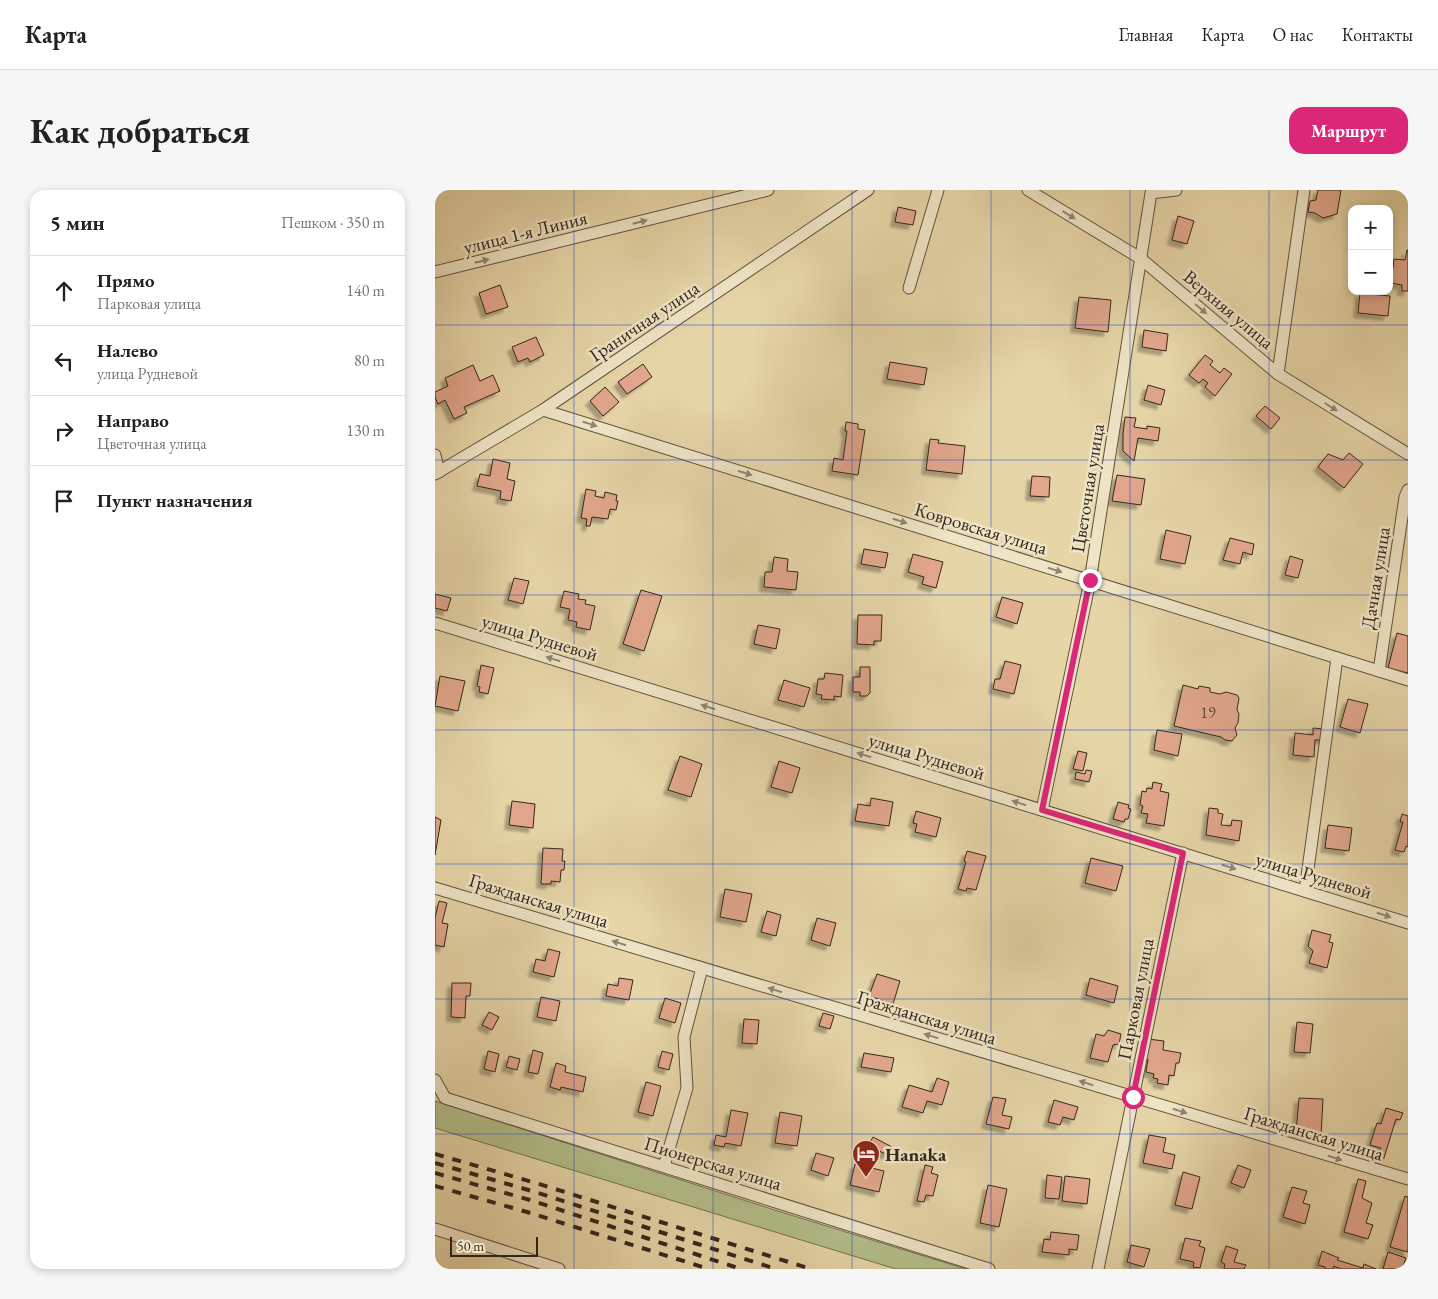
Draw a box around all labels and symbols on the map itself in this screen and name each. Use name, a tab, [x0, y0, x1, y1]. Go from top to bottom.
street label: улица 1-я Линия	[461, 205, 590, 260]
one-way arrow	[1063, 211, 1076, 220]
one-way arrow	[633, 218, 648, 226]
one-way arrow	[475, 257, 490, 265]
street label: Верхняя улица	[1178, 264, 1280, 355]
street label: Граничная улица	[584, 275, 704, 367]
one-way arrow	[1195, 304, 1208, 315]
one-way arrow	[1324, 402, 1338, 411]
one-way arrow	[582, 421, 597, 429]
street label: Цветочная улица	[1065, 421, 1110, 554]
one-way arrow	[737, 469, 752, 477]
street label: Ковровская улица	[911, 496, 1051, 561]
one-way arrow	[892, 518, 907, 526]
street label: Дачная улица	[1355, 525, 1396, 631]
one-way arrow	[1048, 566, 1063, 574]
route end	[1079, 569, 1102, 592]
street label: улица Рудневой	[479, 608, 601, 667]
one-way arrow	[545, 655, 560, 663]
one-way arrow	[701, 702, 716, 710]
house number: 19	[1200, 702, 1216, 723]
street label: улица Рудневой	[866, 727, 988, 786]
one-way arrow	[856, 750, 871, 758]
one-way arrow	[1011, 798, 1026, 806]
street label: улица Рудневой	[1253, 846, 1375, 905]
one-way arrow	[1222, 864, 1237, 872]
street label: Гражданская улица	[466, 867, 612, 934]
one-way arrow	[1377, 912, 1392, 920]
street label: Парковая улица	[1111, 936, 1160, 1062]
one-way arrow	[612, 938, 627, 946]
street label: Гражданская улица	[854, 984, 1000, 1051]
one-way arrow	[767, 985, 782, 993]
one-way arrow	[923, 1032, 938, 1040]
one-way arrow	[1079, 1078, 1094, 1086]
route start	[1122, 1086, 1145, 1109]
street label: Гражданская улица	[1241, 1100, 1387, 1167]
one-way arrow	[1172, 1107, 1187, 1115]
street label: Пионерская улица	[641, 1131, 785, 1196]
hotel icon: Hanaka	[851, 1139, 881, 1178]
place label: Hanaka	[885, 1142, 947, 1167]
one-way arrow	[1328, 1154, 1343, 1162]
scale bar	[450, 1234, 537, 1257]

